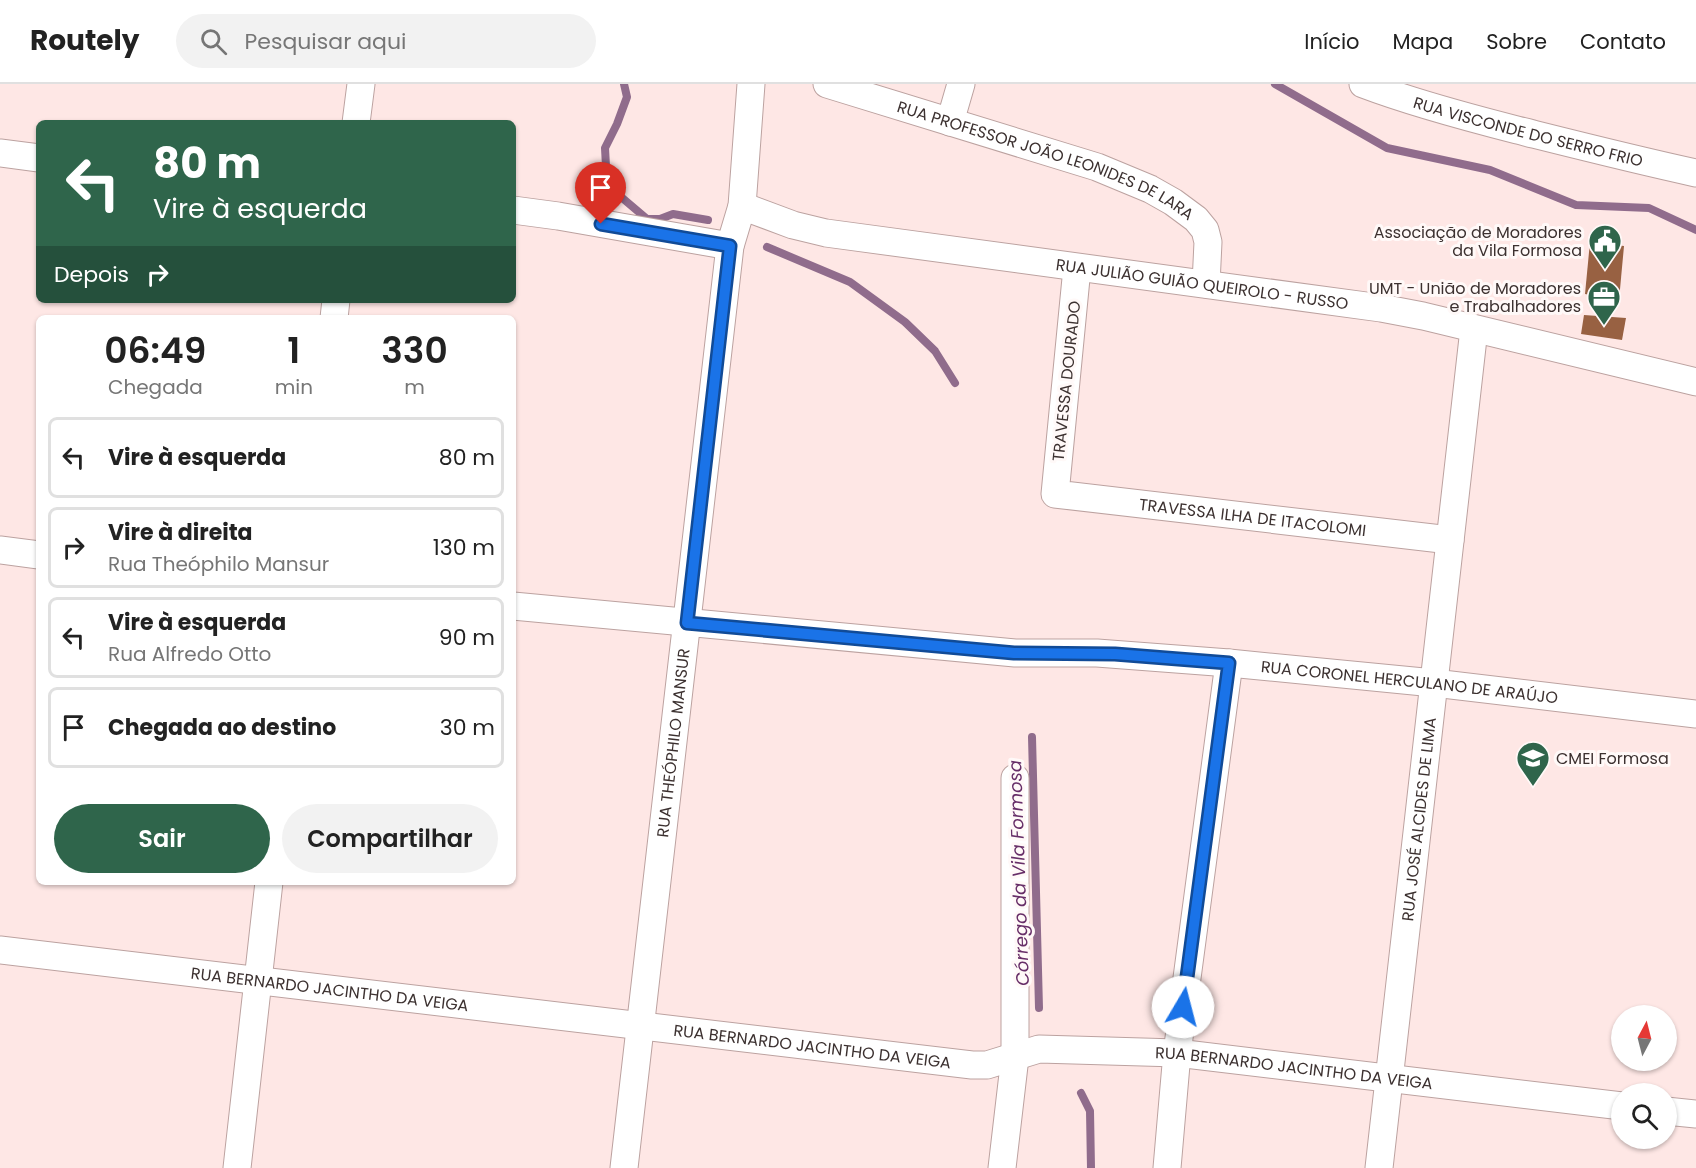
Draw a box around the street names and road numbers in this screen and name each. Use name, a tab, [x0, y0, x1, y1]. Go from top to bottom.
street label: RUA VISCONDE DO SERRO FRIO	[1410, 91, 1645, 173]
street label: RUA PROFESSOR JOÃO LEONIDES DE LARA	[894, 95, 1199, 226]
street label: RUA JULIÃO GUIÃO QUEIROLO - RUSSO	[1054, 253, 1350, 315]
street label: TRAVESSA DOURADO	[1047, 300, 1086, 462]
street label: TRAVESSA ILHA DE ITACOLOMI	[1138, 493, 1367, 542]
street label: RUA THEÓPHILO MANSUR	[651, 647, 696, 839]
street label: RUA CORONEL HERCULANO DE ARAÚJO	[1260, 655, 1559, 710]
street label: RUA JOSÉ ALCIDES DE LIMA	[1396, 716, 1442, 922]
street label: RUA BERNARDO JACINTHO DA VEIGA	[190, 962, 470, 1017]
street label: RUA BERNARDO JACINTHO DA VEIGA	[672, 1019, 953, 1074]
street label: RUA BERNARDO JACINTHO DA VEIGA	[1155, 1041, 1434, 1095]

